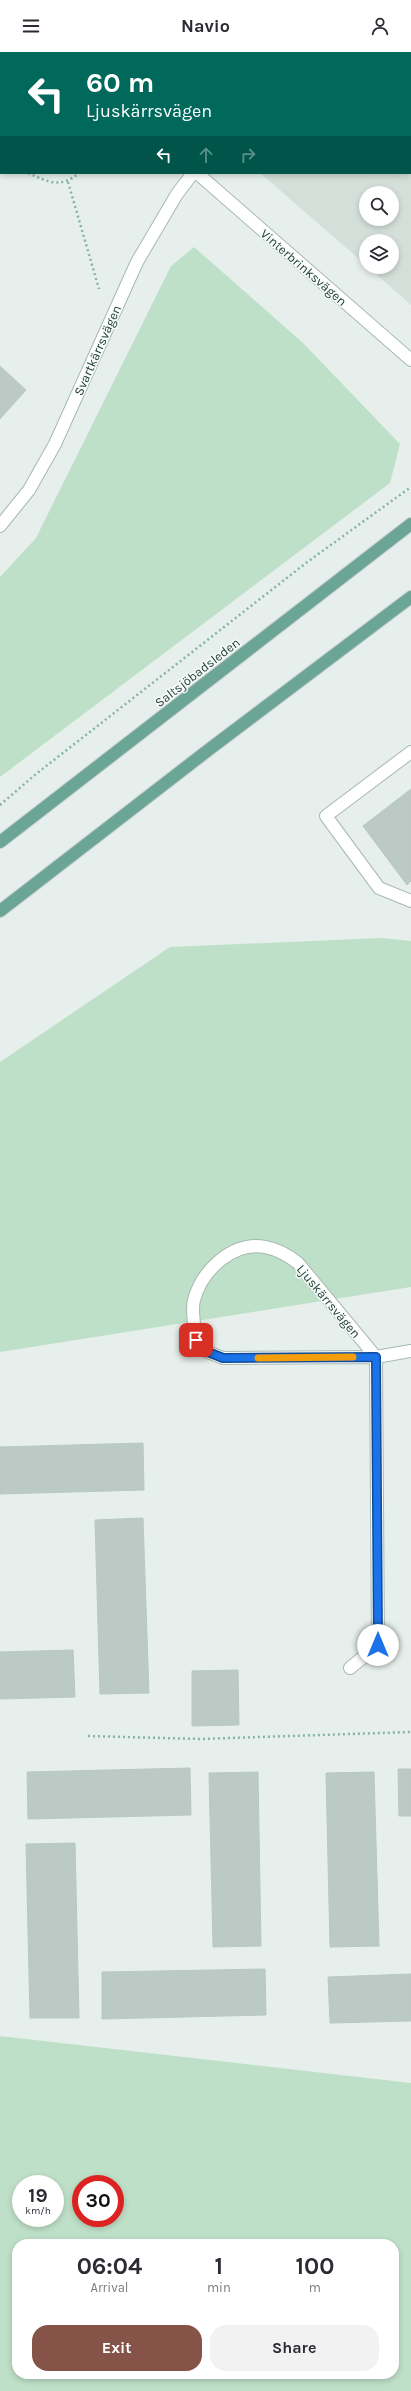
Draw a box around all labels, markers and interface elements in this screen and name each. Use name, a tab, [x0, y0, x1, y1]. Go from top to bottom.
icon: menu	[20, 15, 42, 37]
text: Navio	[181, 15, 230, 37]
icon: person	[369, 15, 391, 37]
text: 60 m	[86, 66, 154, 99]
icon: left	[20, 68, 72, 120]
text: Ljuskärrsvägen	[86, 100, 212, 122]
icon: left	[153, 144, 175, 166]
icon: ahead	[195, 144, 217, 166]
icon: right	[237, 144, 259, 166]
map controls	[359, 186, 399, 274]
button: search	[359, 186, 399, 226]
street label: Vinterbrinksvägen	[258, 226, 350, 309]
button: layers	[359, 234, 399, 274]
street label: Svartkärrsvägen	[71, 303, 124, 398]
street label: Saltsjöbadsleden	[152, 635, 243, 710]
street label: Ljuskärrsvägen	[294, 1262, 364, 1341]
pin	[179, 1323, 213, 1357]
icon: arrive	[185, 1329, 207, 1351]
position arrow	[357, 1624, 399, 1666]
speed limit sign: 30	[72, 2175, 124, 2227]
text: 19	[28, 2184, 48, 2207]
text: km/h	[25, 2205, 51, 2217]
text: 06:04	[77, 2252, 142, 2280]
text: 1	[215, 2252, 223, 2280]
text: 100	[295, 2252, 334, 2280]
text: Arrival	[90, 2280, 129, 2295]
text: min	[207, 2280, 231, 2295]
text: m	[309, 2280, 321, 2295]
button: Exit	[32, 2325, 202, 2371]
button: Share	[210, 2325, 379, 2371]

